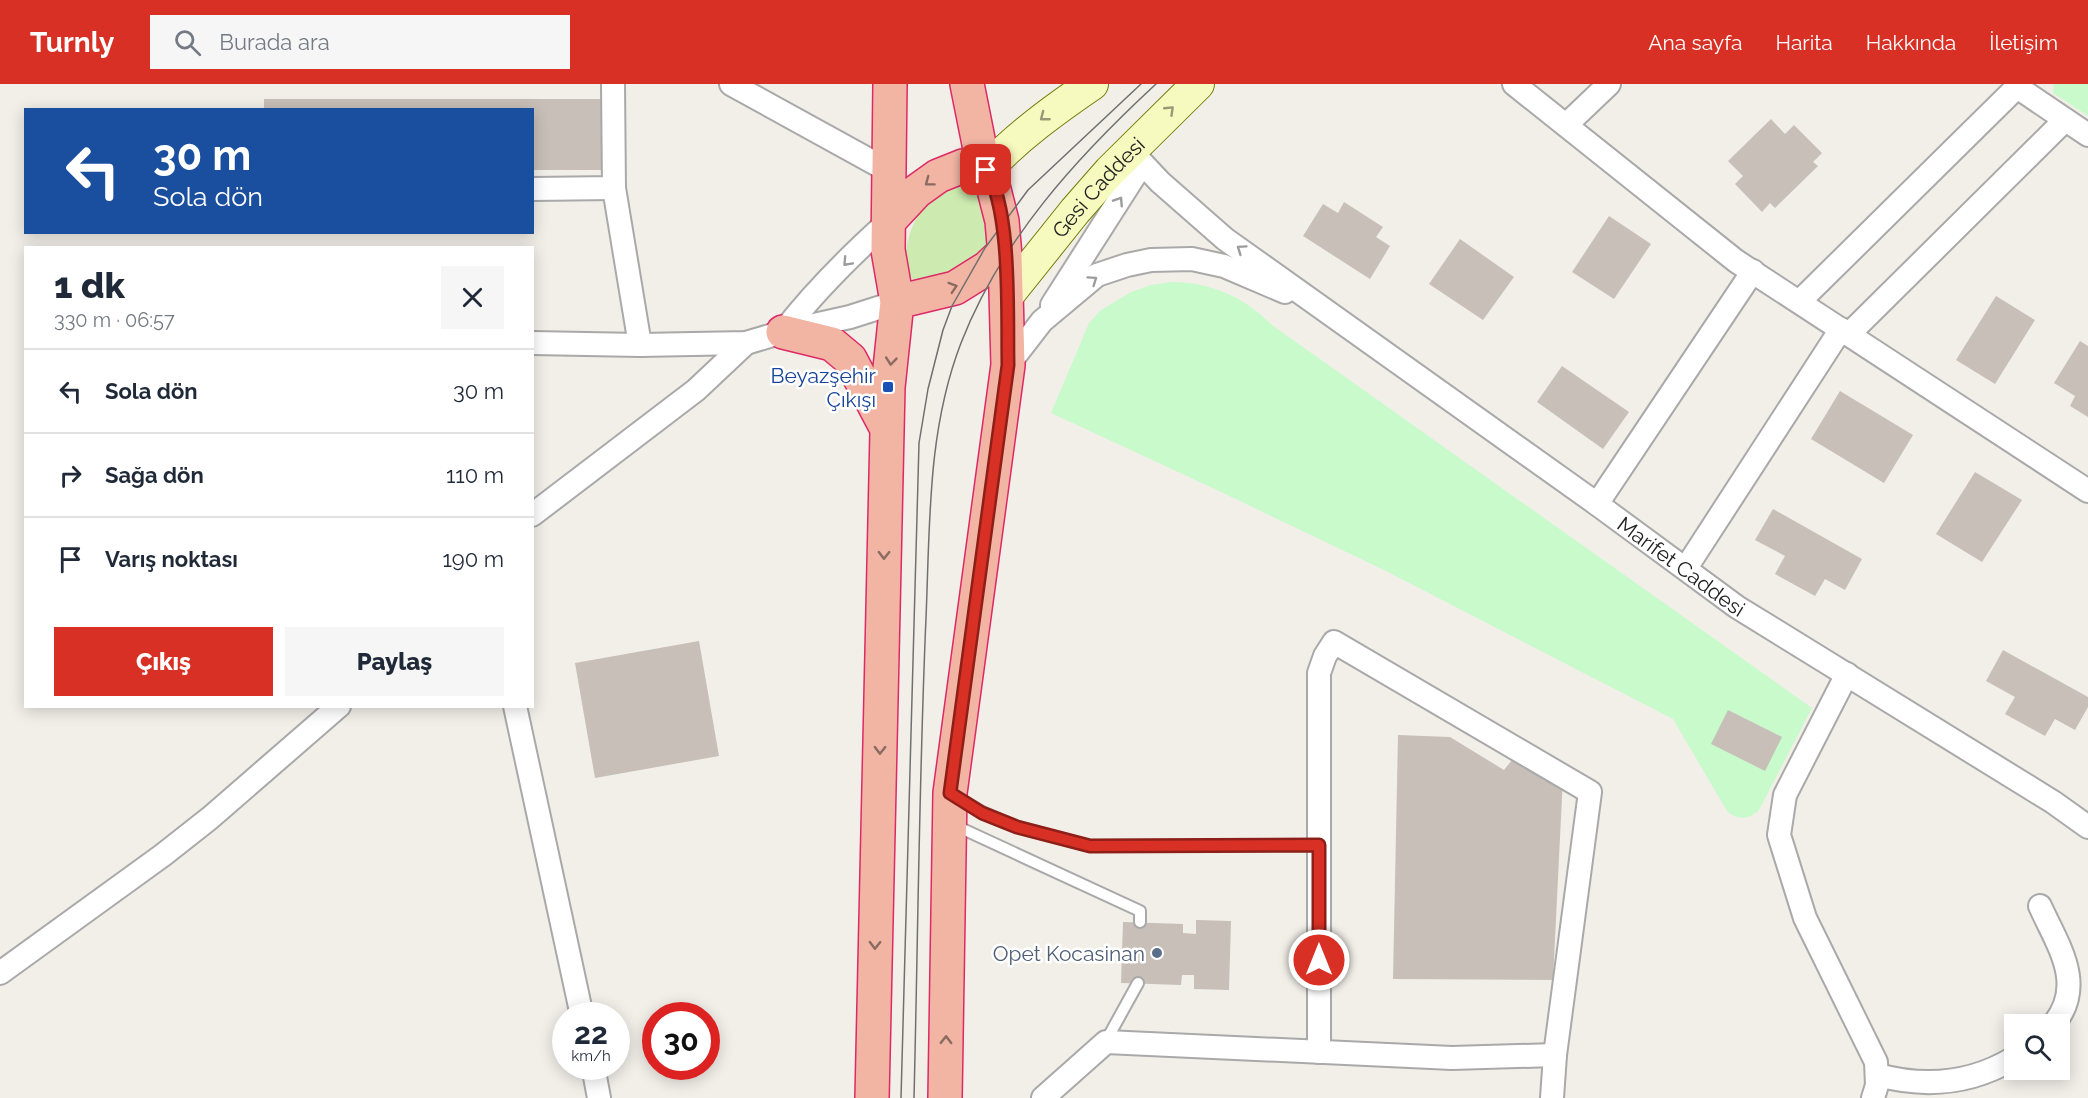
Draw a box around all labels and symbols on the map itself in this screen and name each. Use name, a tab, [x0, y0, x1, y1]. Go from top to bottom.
one-way arrow	[1163, 106, 1173, 117]
one-way arrow	[1040, 110, 1051, 121]
street label: Gesi Caddesi	[1046, 132, 1150, 242]
pin	[960, 144, 1011, 195]
one-way arrow	[925, 175, 936, 186]
one-way arrow	[1111, 197, 1123, 207]
one-way arrow	[1236, 246, 1247, 257]
one-way arrow	[843, 255, 854, 265]
one-way arrow	[1087, 276, 1098, 287]
one-way arrow	[947, 282, 958, 294]
one-way arrow	[885, 356, 898, 365]
place label: Beyazşehir Çıkışı	[770, 363, 877, 412]
marker: Beyazşehir Çıkışı	[881, 380, 895, 394]
street label: Marifet Caddesi	[1613, 511, 1750, 621]
one-way arrow	[878, 551, 891, 560]
one-way arrow	[874, 746, 886, 755]
position arrow	[1287, 928, 1351, 992]
one-way arrow	[869, 941, 882, 950]
place label: Opet Kocasinan	[993, 941, 1145, 966]
marker: Opet Kocasinan	[1150, 946, 1164, 960]
speed limit sign: 30	[642, 1002, 720, 1080]
one-way arrow	[940, 1035, 952, 1044]

